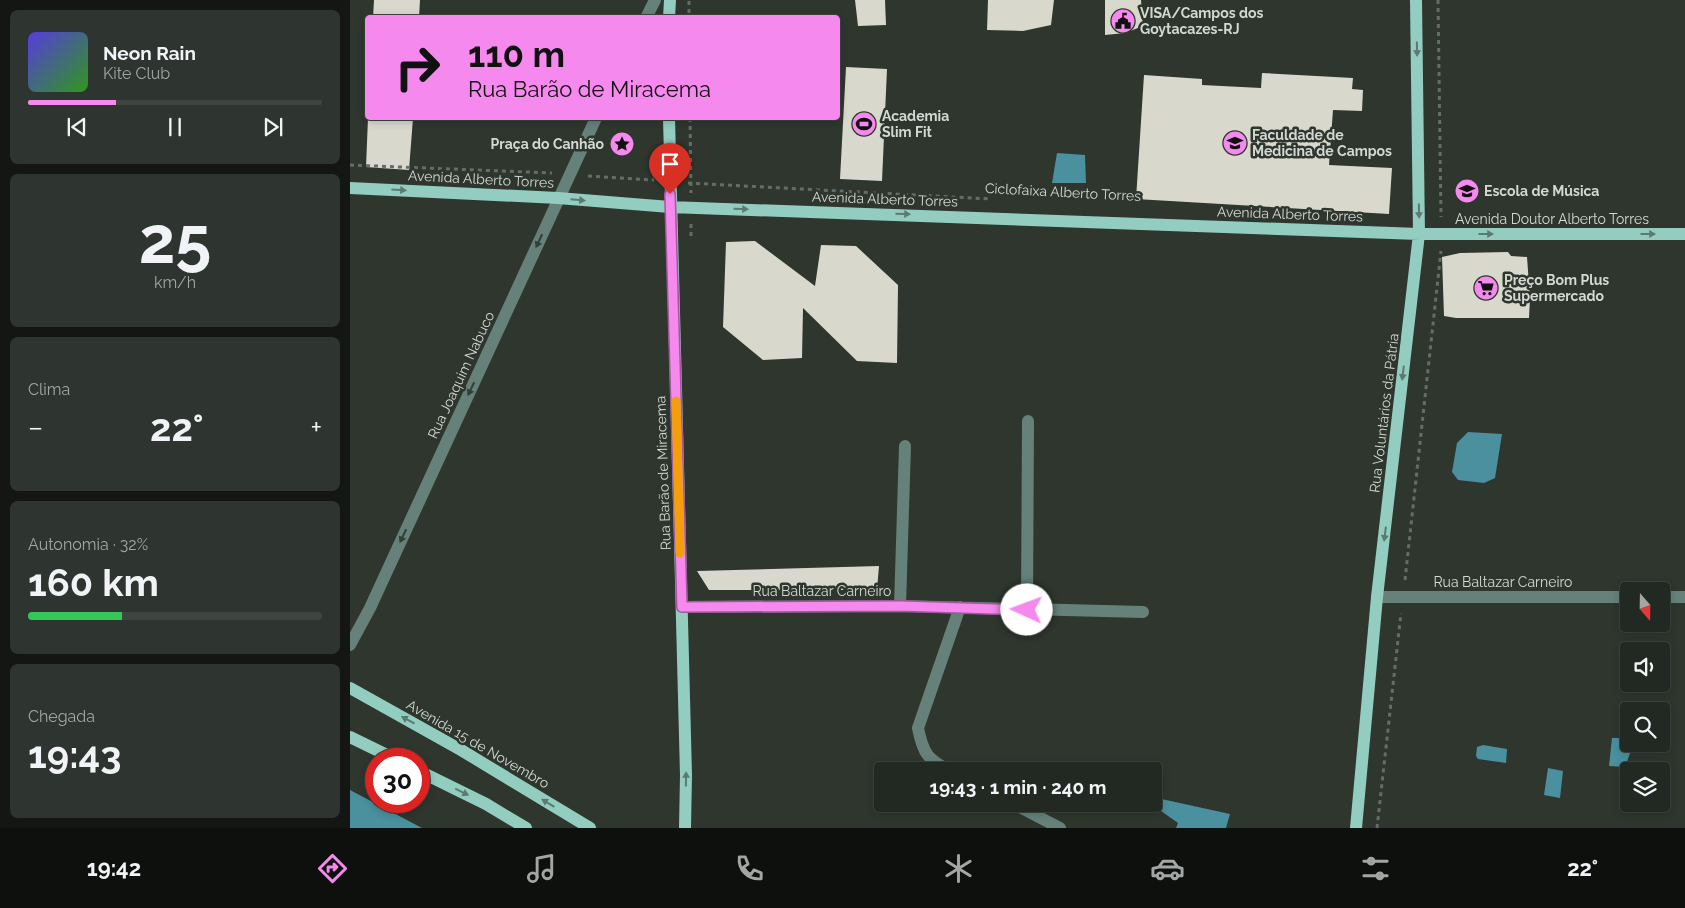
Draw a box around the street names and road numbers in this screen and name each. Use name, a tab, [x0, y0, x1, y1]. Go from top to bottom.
street label: Avenida Alberto Torres	[408, 167, 555, 191]
street label: Ciclofaixa Alberto Torres	[985, 180, 1142, 204]
street label: Avenida Alberto Torres	[812, 188, 959, 210]
street label: Avenida Alberto Torres	[1217, 203, 1364, 225]
street label: Avenida Doutor Alberto Torres	[1455, 211, 1649, 227]
street label: Rua Joaquim Nabuco	[424, 309, 498, 441]
street label: Rua Voluntários da Pátria	[1366, 332, 1402, 494]
street label: Rua Barão de Miracema	[652, 395, 674, 551]
street label: Rua Baltazar Carneiro	[1434, 574, 1572, 590]
street label: Rua Baltazar Carneiro	[753, 583, 891, 599]
street label: Avenida 15 de Novembro	[404, 697, 552, 791]

